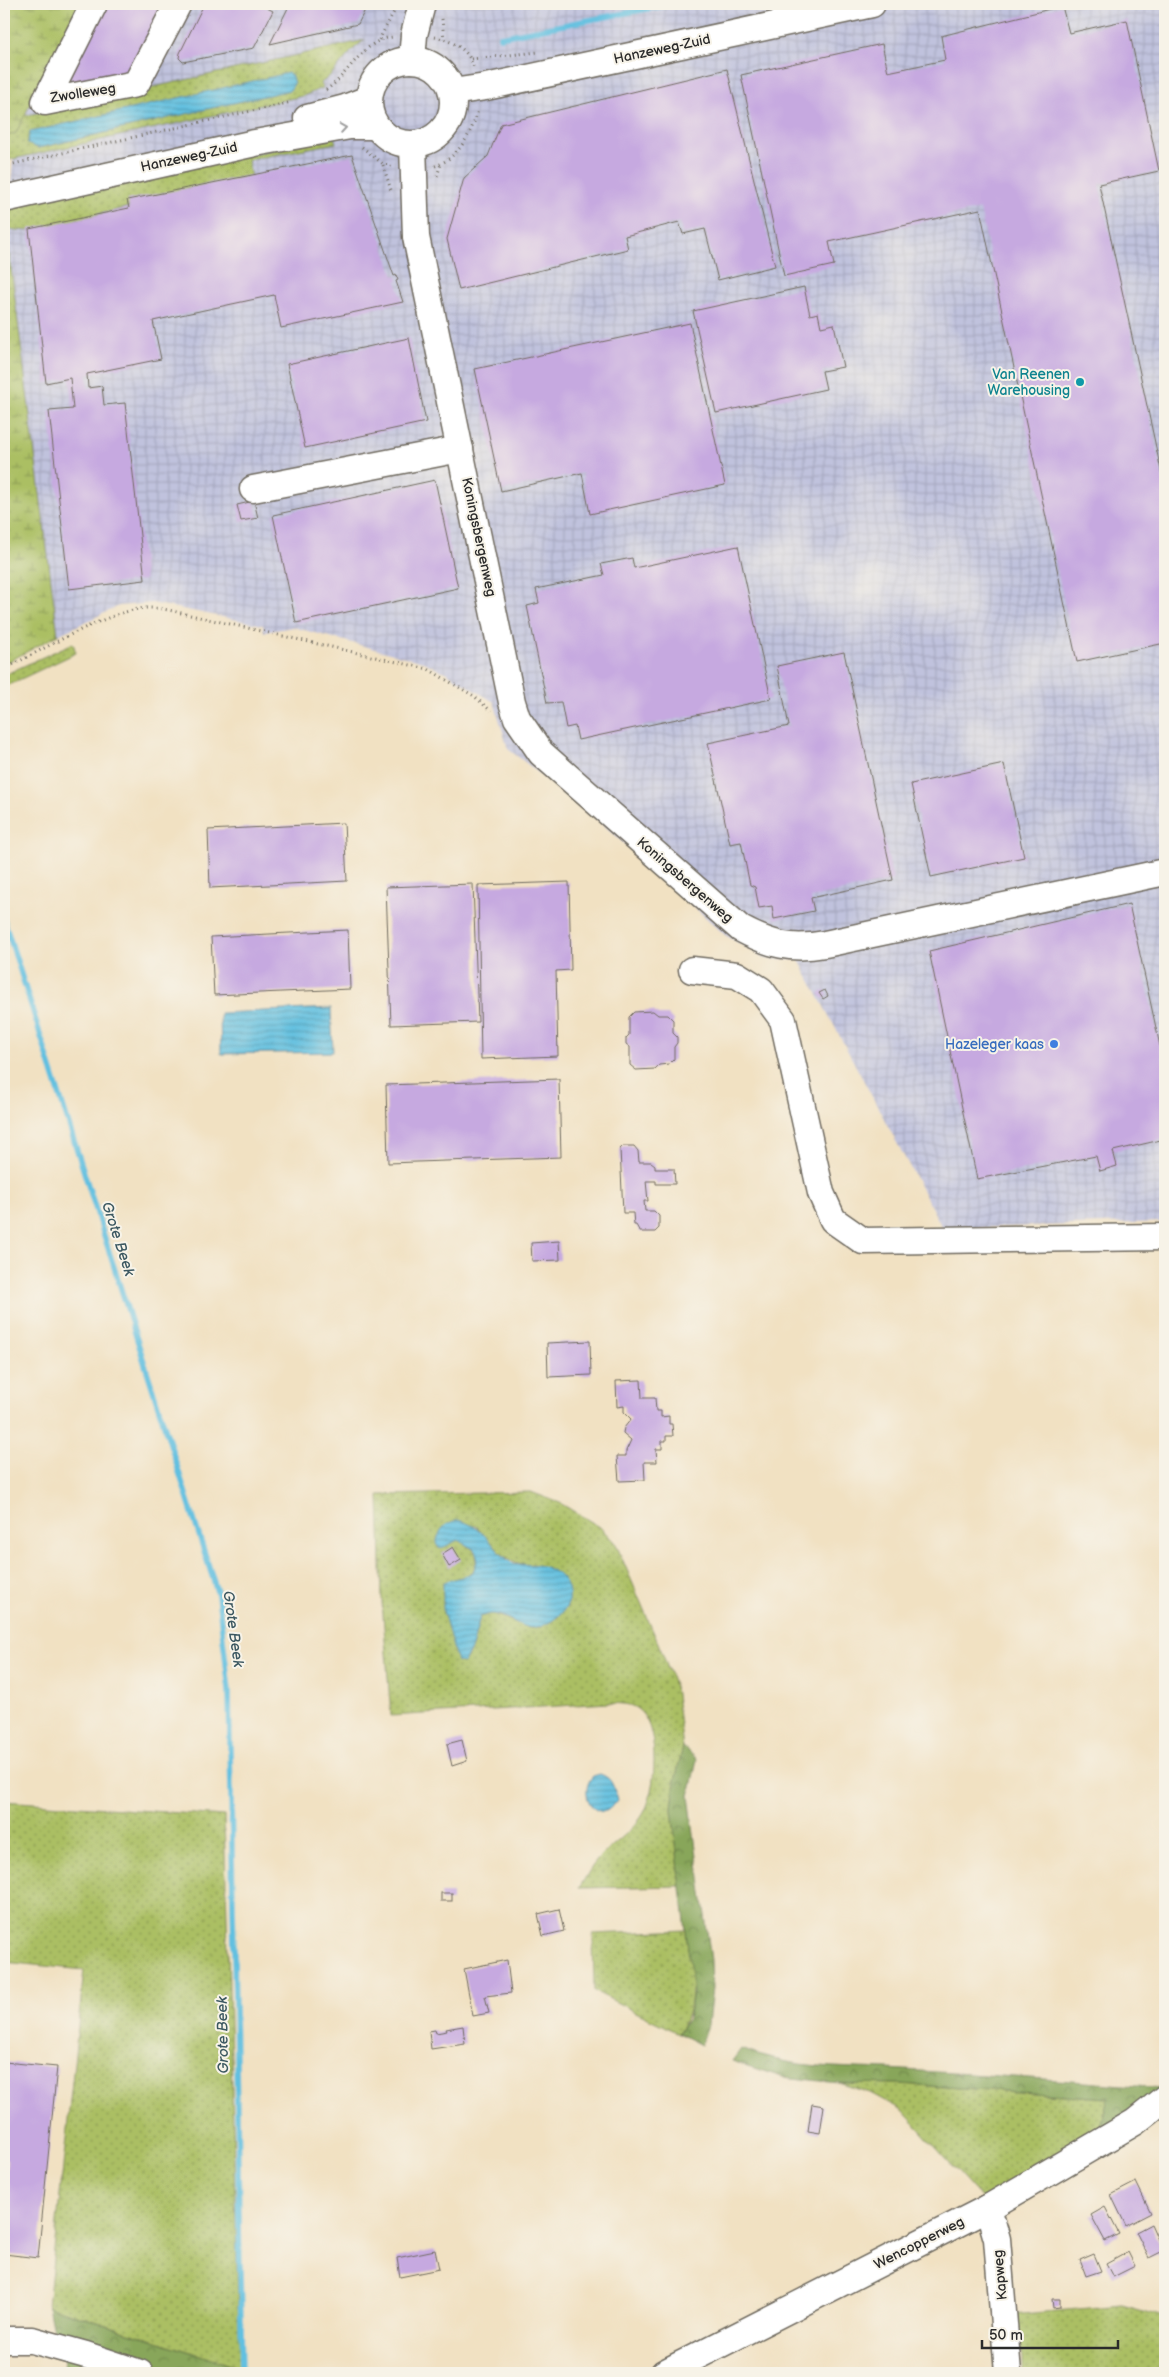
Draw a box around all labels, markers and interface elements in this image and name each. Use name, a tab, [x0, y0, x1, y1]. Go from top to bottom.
street label: Hanzeweg-Zuid	[612, 30, 712, 68]
street label: Zwolleweg	[48, 79, 117, 107]
one-way arrow	[338, 123, 347, 133]
street label: Hanzeweg-Zuid	[139, 138, 239, 176]
place label: Van Reenen Warehousing	[987, 366, 1070, 399]
marker: Van Reenen Warehousing	[1074, 376, 1086, 388]
street label: Koningsbergenweg	[458, 476, 500, 598]
street label: Koningsbergenweg	[633, 834, 737, 926]
place label: Hazeleger kaas	[945, 1036, 1044, 1053]
marker: Hazeleger kaas	[1048, 1038, 1060, 1050]
water label: Grote Beek	[97, 1199, 139, 1279]
water label: Grote Beek	[218, 1590, 248, 1669]
water label: Grote Beek	[213, 1996, 233, 2074]
street label: Wencopperweg	[871, 2213, 967, 2273]
street label: Kapweg	[989, 2249, 1011, 2301]
scale bar	[982, 2317, 1118, 2349]
text: 50 m	[989, 2326, 1023, 2345]

